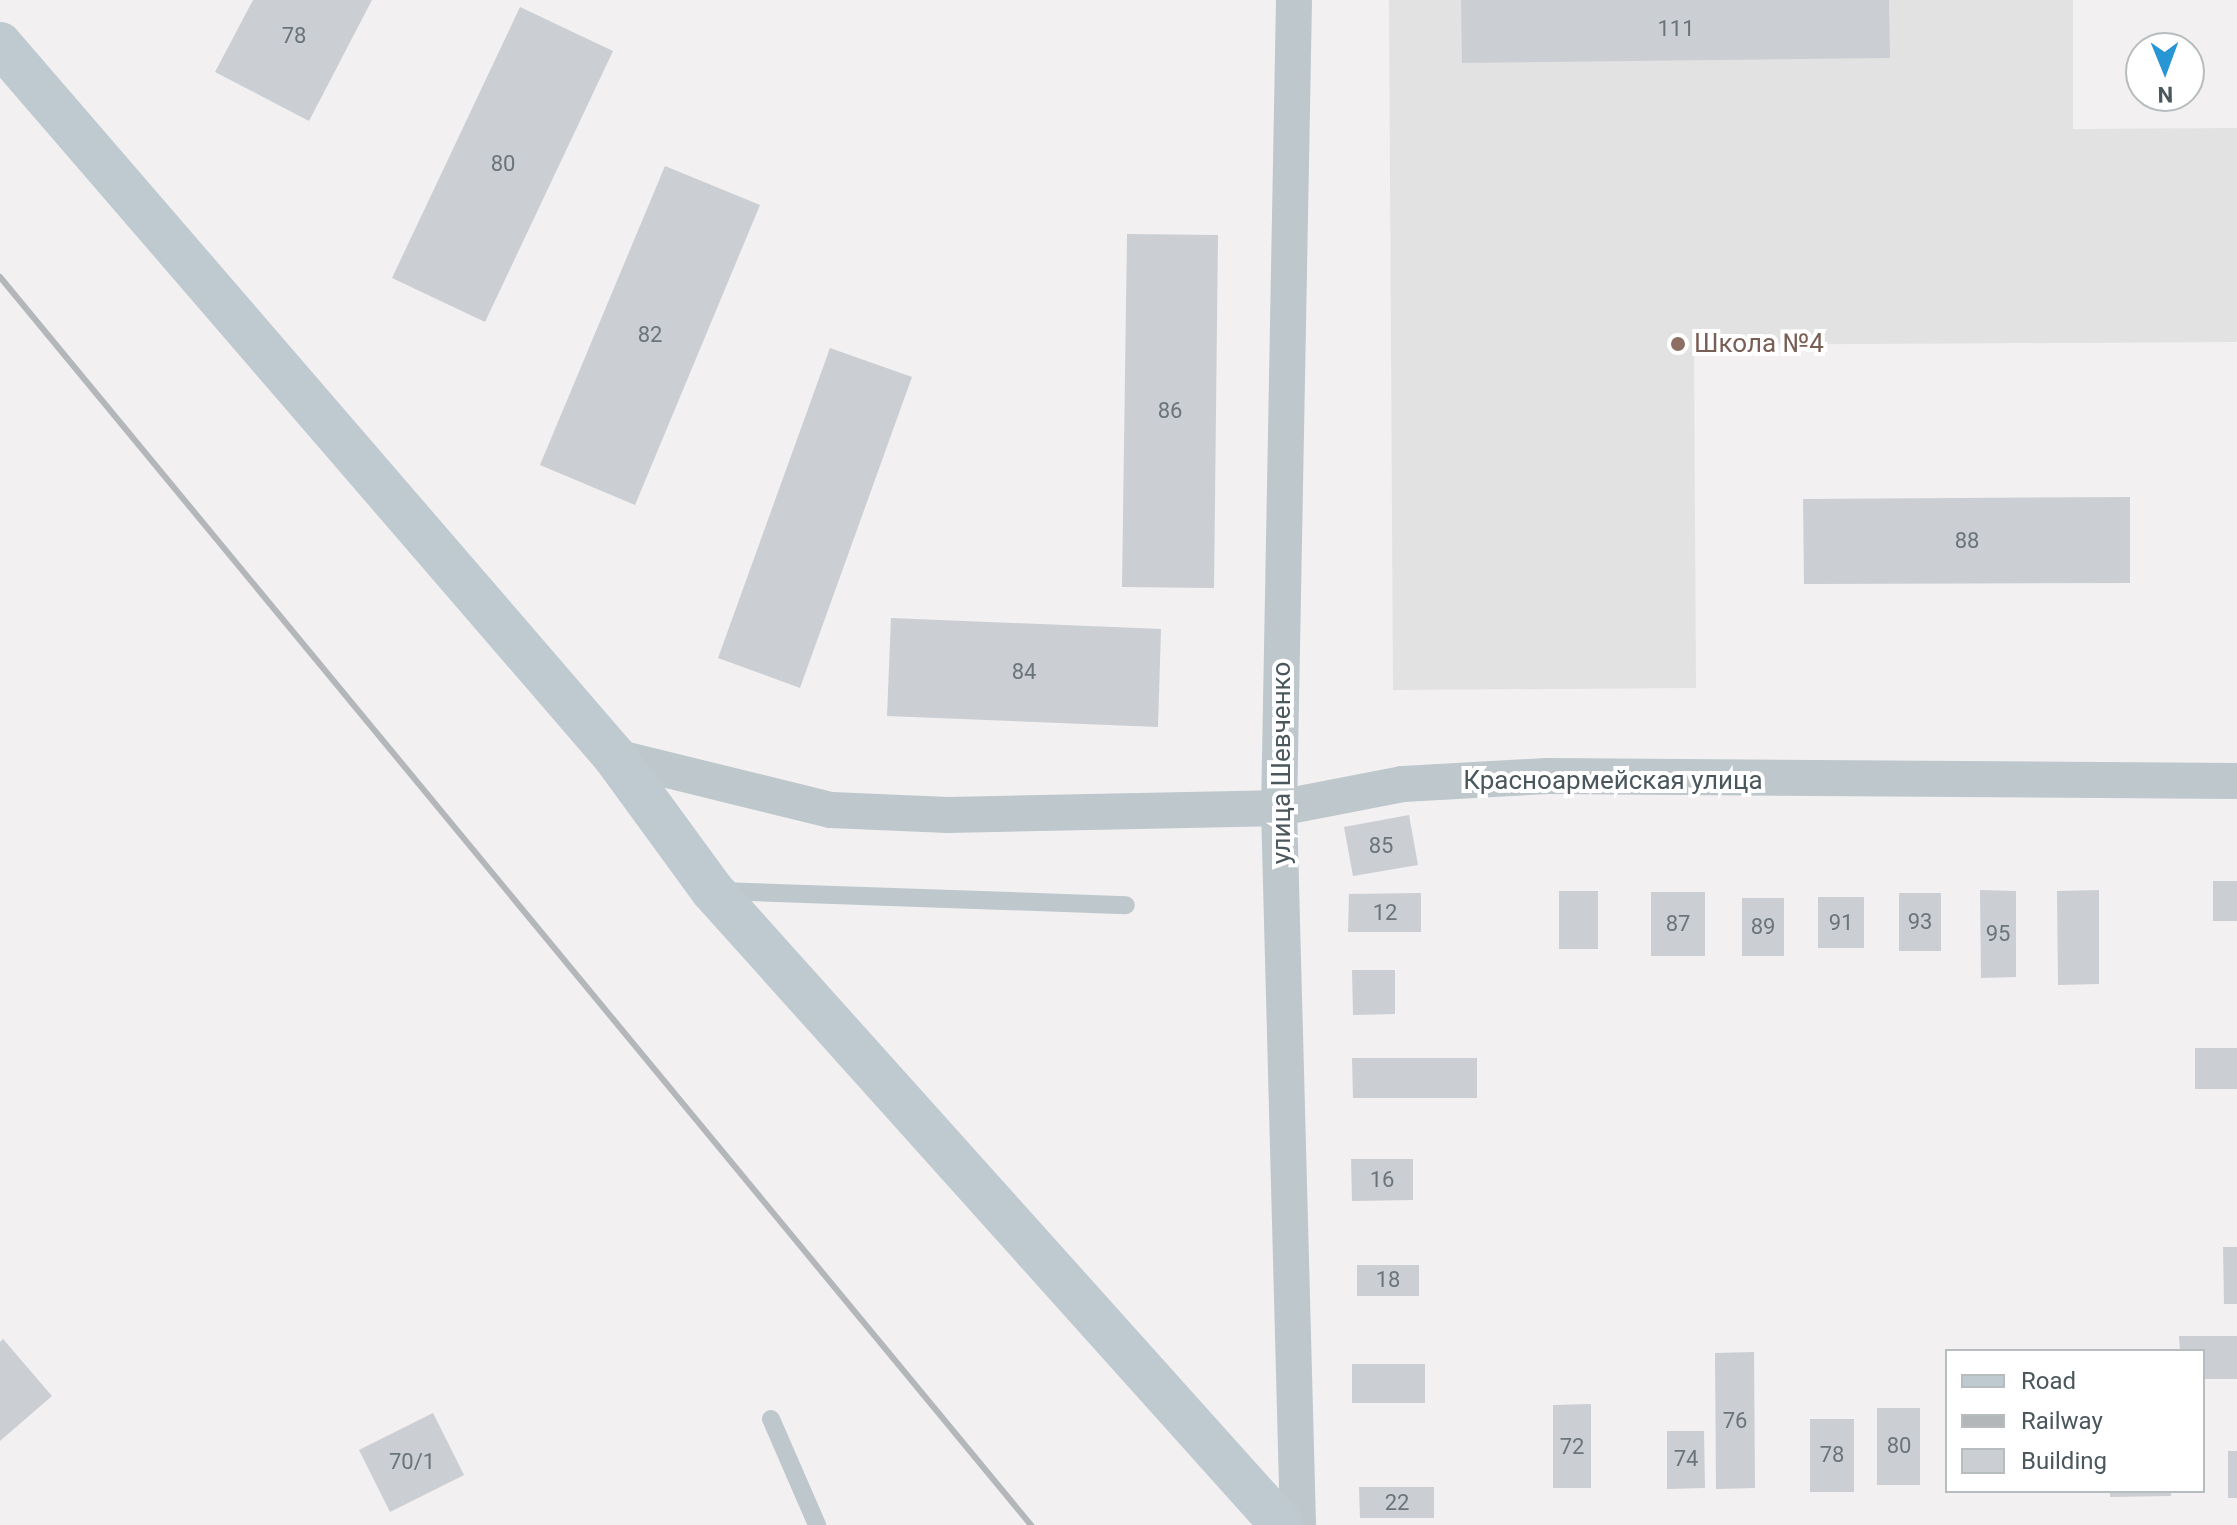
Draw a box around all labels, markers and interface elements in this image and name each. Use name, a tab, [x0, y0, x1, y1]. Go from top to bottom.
house number: 111	[1657, 16, 1695, 42]
house number: 78	[282, 23, 306, 49]
north arrow	[2125, 32, 2205, 112]
text: N	[2157, 82, 2173, 107]
house number: 80	[491, 151, 515, 177]
house number: 82	[638, 322, 662, 348]
place label: Школа №4	[1694, 328, 1824, 360]
marker: Школа №4	[1669, 335, 1687, 353]
house number: 86	[1158, 398, 1182, 424]
house number: 88	[1955, 528, 1979, 554]
house number: 84	[1012, 659, 1036, 685]
street label: улица Шевченко	[1266, 662, 1298, 864]
street label: Красноармейская улица	[1463, 765, 1763, 797]
house number: 85	[1369, 833, 1393, 859]
house number: 12	[1373, 900, 1397, 926]
house number: 93	[1908, 909, 1932, 935]
house number: 91	[1829, 910, 1853, 936]
house number: 87	[1666, 911, 1690, 937]
house number: 89	[1751, 914, 1775, 940]
house number: 95	[1986, 921, 2010, 947]
house number: 16	[1370, 1167, 1394, 1193]
house number: 18	[1376, 1267, 1400, 1293]
legend	[1945, 1349, 2205, 1493]
text: Road	[2021, 1367, 2076, 1395]
text: Railway	[2021, 1407, 2103, 1435]
house number: 76	[1723, 1408, 1747, 1434]
house number: 80	[1887, 1433, 1911, 1459]
house number: 72	[1560, 1434, 1584, 1460]
house number: 78	[1820, 1442, 1844, 1468]
house number: 74	[1674, 1446, 1698, 1472]
text: Building	[2021, 1447, 2107, 1475]
house number: 70/1	[389, 1449, 435, 1475]
house number: 22	[1385, 1490, 1409, 1516]

